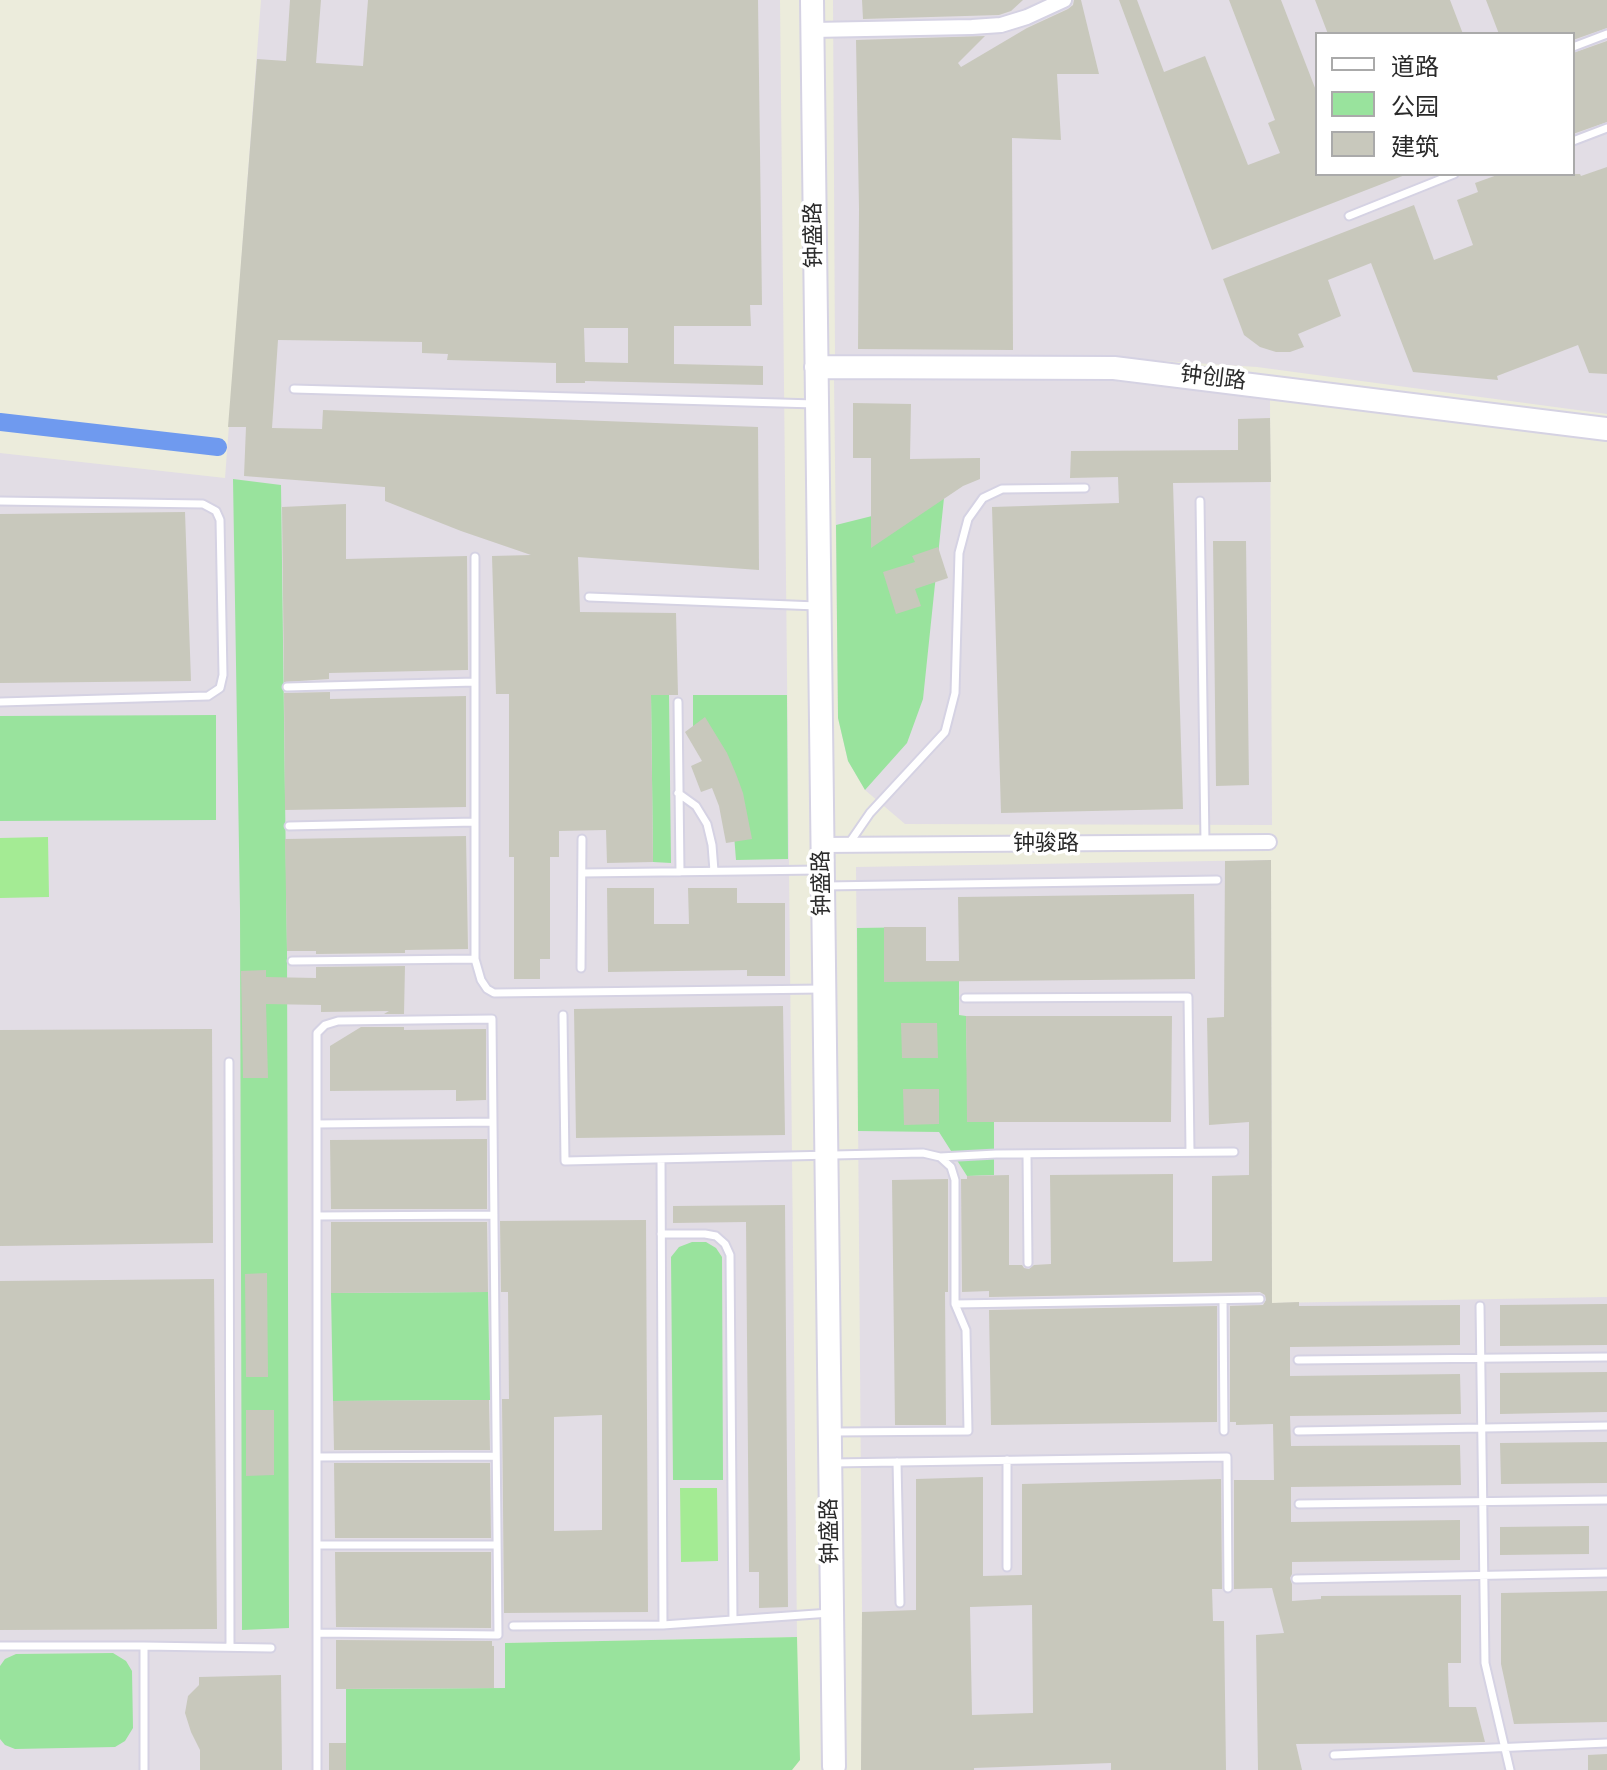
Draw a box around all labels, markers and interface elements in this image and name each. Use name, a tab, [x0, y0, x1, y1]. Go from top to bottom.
legend	[1315, 32, 1575, 176]
text: 道路	[1391, 53, 1439, 81]
text: 公园	[1391, 93, 1439, 121]
text: 建筑	[1391, 133, 1439, 161]
street label: 钟盛路	[801, 202, 829, 268]
street label: 钟创路	[1179, 362, 1247, 396]
street label: 钟骏路	[1013, 831, 1079, 857]
street label: 钟盛路	[809, 850, 837, 916]
street label: 钟盛路	[817, 1498, 845, 1564]

